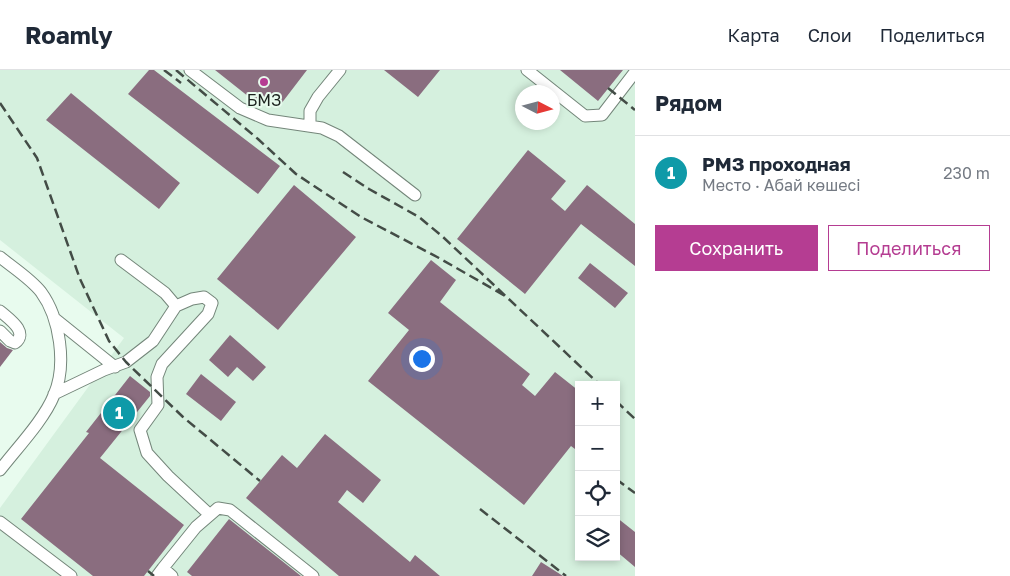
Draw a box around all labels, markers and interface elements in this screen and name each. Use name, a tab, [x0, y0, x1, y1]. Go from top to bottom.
text: Roamly	[25, 20, 113, 49]
text: Карта	[728, 24, 780, 46]
text: Слои	[808, 24, 852, 46]
text: Поделиться	[880, 24, 985, 46]
marker: БМЗ	[258, 76, 270, 88]
north arrow	[515, 85, 560, 130]
place label: БМЗ	[247, 90, 281, 110]
text: Рядом	[655, 90, 722, 116]
text: РМЗ проходная	[702, 152, 851, 175]
text: 1	[667, 163, 675, 183]
text: 230 m	[943, 163, 990, 183]
text: Место · Абай көшесі	[702, 175, 860, 195]
button: Сохранить	[655, 225, 818, 271]
button: Поделиться	[828, 225, 990, 271]
your location	[409, 346, 435, 372]
map controls	[575, 381, 620, 561]
button: +	[575, 381, 620, 426]
pin: 1	[103, 394, 135, 432]
button: −	[575, 426, 620, 471]
button: locate	[575, 471, 620, 516]
button: layers	[575, 516, 620, 561]

